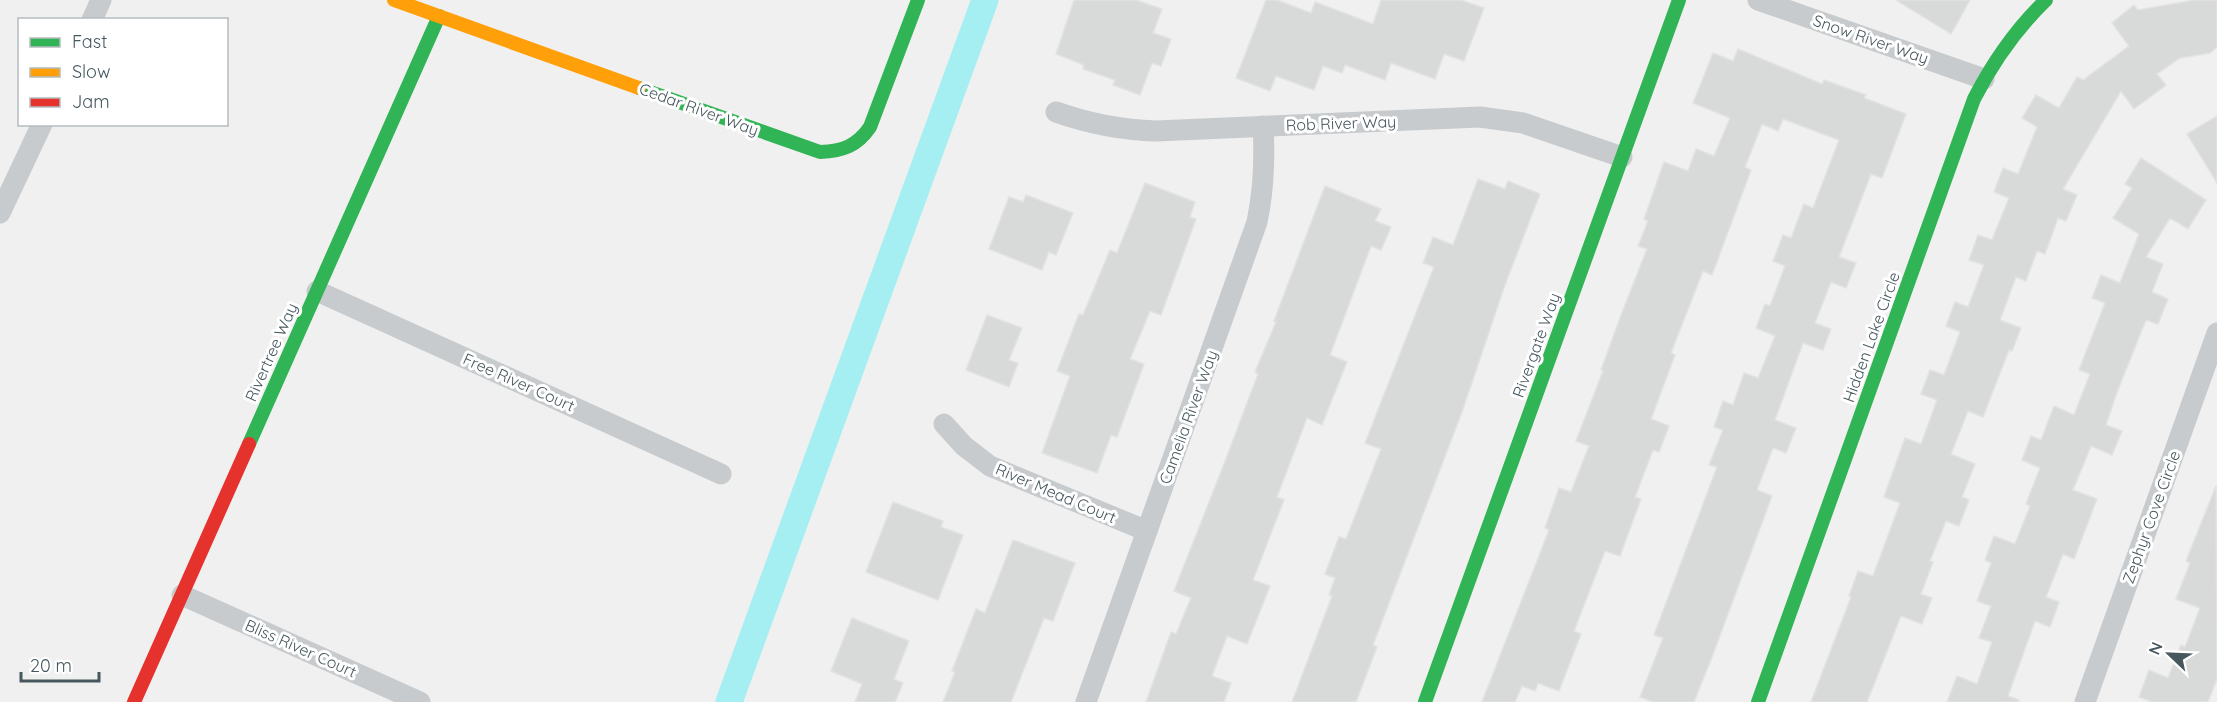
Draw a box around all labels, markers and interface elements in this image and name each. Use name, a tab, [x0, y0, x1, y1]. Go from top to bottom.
street label: Snow River Way	[1811, 10, 1931, 68]
legend	[18, 18, 228, 126]
text: Fast	[72, 30, 107, 53]
text: Slow	[72, 60, 110, 83]
street label: Cedar River Way	[637, 78, 761, 140]
text: Jam	[72, 90, 110, 113]
street label: Rob River Way	[1285, 111, 1397, 135]
street label: Hidden Lake Circle	[1838, 269, 1904, 405]
street label: Rivergate Way	[1508, 290, 1564, 400]
street label: Rivertree Way	[240, 300, 302, 404]
street label: Camelia River Way	[1154, 347, 1222, 487]
street label: Free River Court	[460, 348, 578, 416]
street label: Zephyr Cove Circle	[2118, 448, 2184, 586]
street label: River Mead Court	[993, 459, 1119, 527]
street label: Bliss River Court	[242, 615, 360, 681]
north arrow	[2139, 624, 2199, 684]
text: N	[2144, 639, 2167, 657]
scale bar	[21, 645, 99, 683]
text: 20 m	[30, 654, 72, 677]

